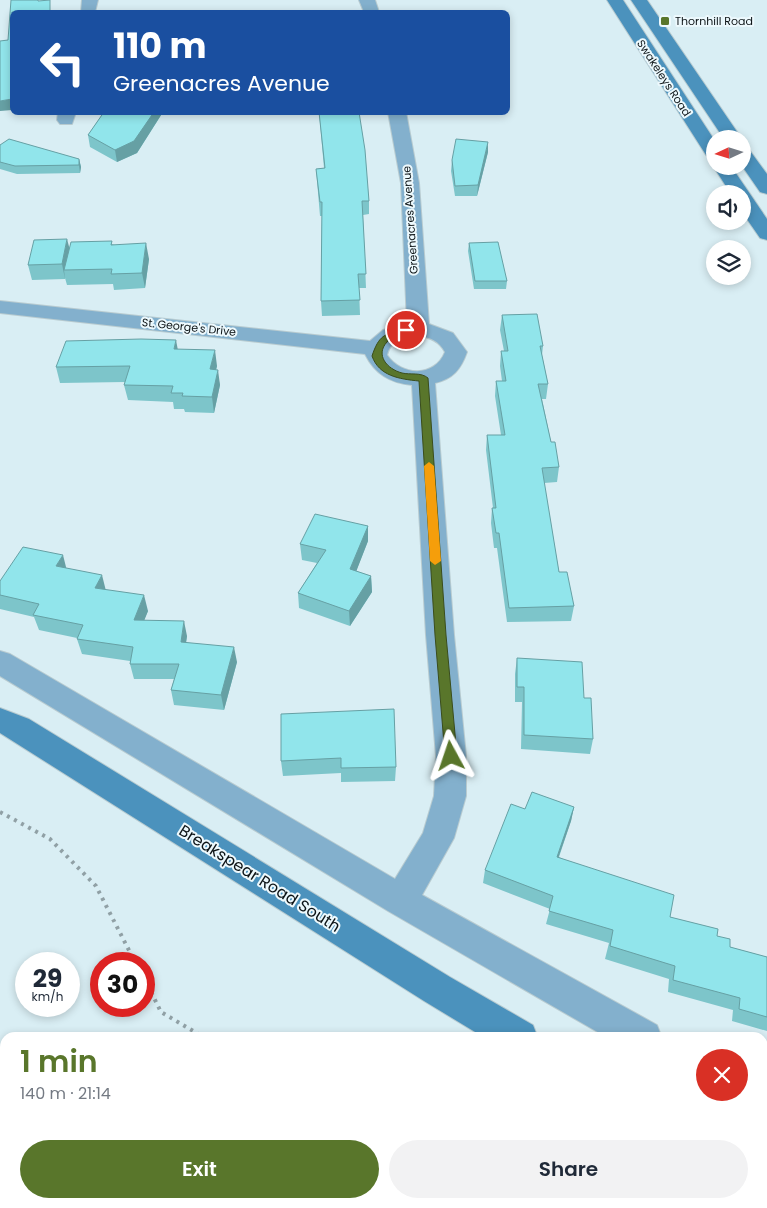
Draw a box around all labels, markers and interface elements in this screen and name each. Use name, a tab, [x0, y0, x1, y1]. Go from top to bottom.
place label: Thornhill Road	[675, 13, 753, 29]
marker: Thornhill Road	[659, 15, 671, 27]
text: 110 m	[113, 21, 207, 70]
icon: left	[30, 30, 95, 95]
street label: Swakeleys Road	[633, 37, 695, 119]
text: Greenacres Avenue	[113, 68, 330, 99]
north arrow	[706, 130, 751, 175]
map controls	[706, 130, 751, 285]
street label: Greenacres Avenue	[398, 165, 422, 275]
button: sound	[706, 185, 751, 230]
button: layers	[706, 240, 751, 285]
pin	[385, 309, 427, 351]
street label: St. George's Drive	[141, 314, 237, 340]
icon: arrive	[392, 316, 420, 344]
position arrow	[424, 729, 476, 781]
street label: Breakspear Road South	[174, 819, 345, 938]
speed limit sign: 30	[90, 952, 155, 1017]
text: 29	[33, 961, 62, 996]
text: km/h	[32, 988, 63, 1005]
text: 1 min	[20, 1040, 98, 1083]
button: close	[696, 1049, 748, 1101]
text: 140 m · 21:14	[20, 1082, 111, 1105]
button: Exit	[20, 1140, 379, 1198]
button: Share	[389, 1140, 748, 1198]

